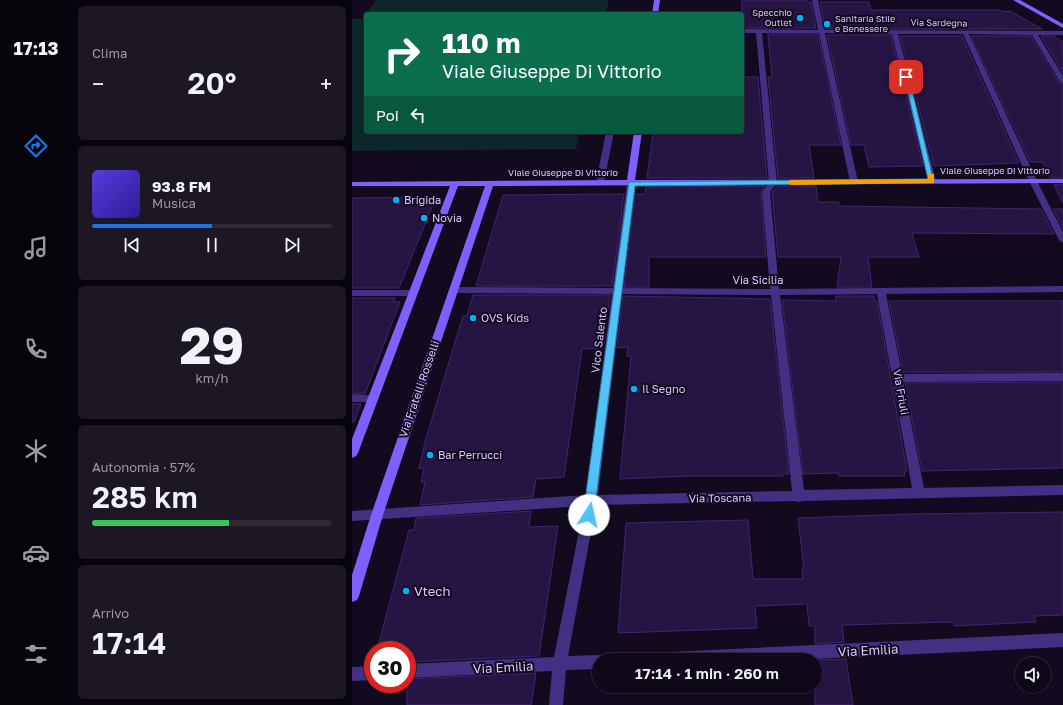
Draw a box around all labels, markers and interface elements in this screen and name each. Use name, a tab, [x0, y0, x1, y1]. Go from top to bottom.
place label: Specchio Outlet	[752, 7, 792, 28]
marker: Specchio Outlet	[795, 13, 805, 23]
place label: Sanitaria Stile e Benessere	[835, 13, 895, 34]
street label: Via Sardegna	[910, 17, 968, 28]
marker: Sanitaria Stile e Benessere	[822, 19, 832, 29]
text: 110 m	[442, 26, 521, 59]
icon: right	[376, 28, 428, 80]
text: 17:13	[13, 37, 59, 59]
text: Clima	[92, 45, 127, 61]
text: Viale Giuseppe Di Vittorio	[442, 60, 662, 82]
pin	[889, 60, 923, 94]
text: 20°	[188, 65, 236, 101]
icon: arrive	[895, 66, 917, 88]
text: −	[92, 70, 104, 97]
text: +	[320, 70, 332, 97]
icon: left	[407, 104, 429, 126]
text: Poi	[376, 106, 399, 124]
icon: directions	[22, 132, 50, 160]
street label: Viale Giuseppe Di Vittorio	[940, 165, 1050, 176]
street label: Viale Giuseppe Di Vittorio	[508, 167, 618, 178]
text: 93.8 FM	[152, 177, 211, 195]
place label: Brigida	[404, 193, 441, 206]
text: Musica	[152, 195, 196, 211]
marker: Brigida	[391, 195, 401, 205]
place label: Novia	[432, 211, 462, 224]
marker: Novia	[419, 213, 429, 223]
icon: music	[22, 234, 50, 262]
icon: previous	[121, 234, 143, 256]
icon: pause	[201, 234, 223, 256]
icon: next	[281, 234, 303, 256]
street label: Via Sicilia	[733, 273, 783, 286]
street label: Vico Salento	[588, 306, 609, 374]
place label: OVS Kids	[481, 311, 529, 324]
text: 29	[180, 313, 244, 375]
marker: OVS Kids	[468, 313, 478, 323]
icon: phone	[22, 335, 50, 363]
street label: Via Fratelli Rosselli	[396, 339, 441, 439]
street label: Via Friuli	[891, 368, 912, 416]
text: km/h	[195, 370, 229, 386]
place label: Il Segno	[642, 382, 686, 395]
marker: Il Segno	[629, 384, 639, 394]
icon: climate	[22, 437, 50, 465]
place label: Bar Perrucci	[438, 448, 502, 461]
marker: Bar Perrucci	[425, 450, 435, 460]
text: Autonomia · 57%	[92, 459, 195, 475]
text: 285 km	[92, 479, 198, 515]
street label: Via Toscana	[689, 490, 751, 505]
position arrow	[568, 494, 610, 536]
icon: car	[22, 539, 50, 567]
place label: Vtech	[414, 583, 450, 599]
marker: Vtech	[401, 586, 411, 596]
text: Arrivo	[92, 605, 129, 621]
text: 17:14	[92, 625, 167, 661]
icon: filters	[22, 640, 50, 668]
street label: Via Emilia	[837, 640, 899, 660]
speed limit sign: 30	[364, 641, 416, 693]
street label: Via Emilia	[472, 657, 534, 677]
map controls	[1015, 657, 1051, 693]
button: sound	[1015, 657, 1051, 693]
text: 17:14 · 1 min · 260 m	[635, 664, 779, 682]

